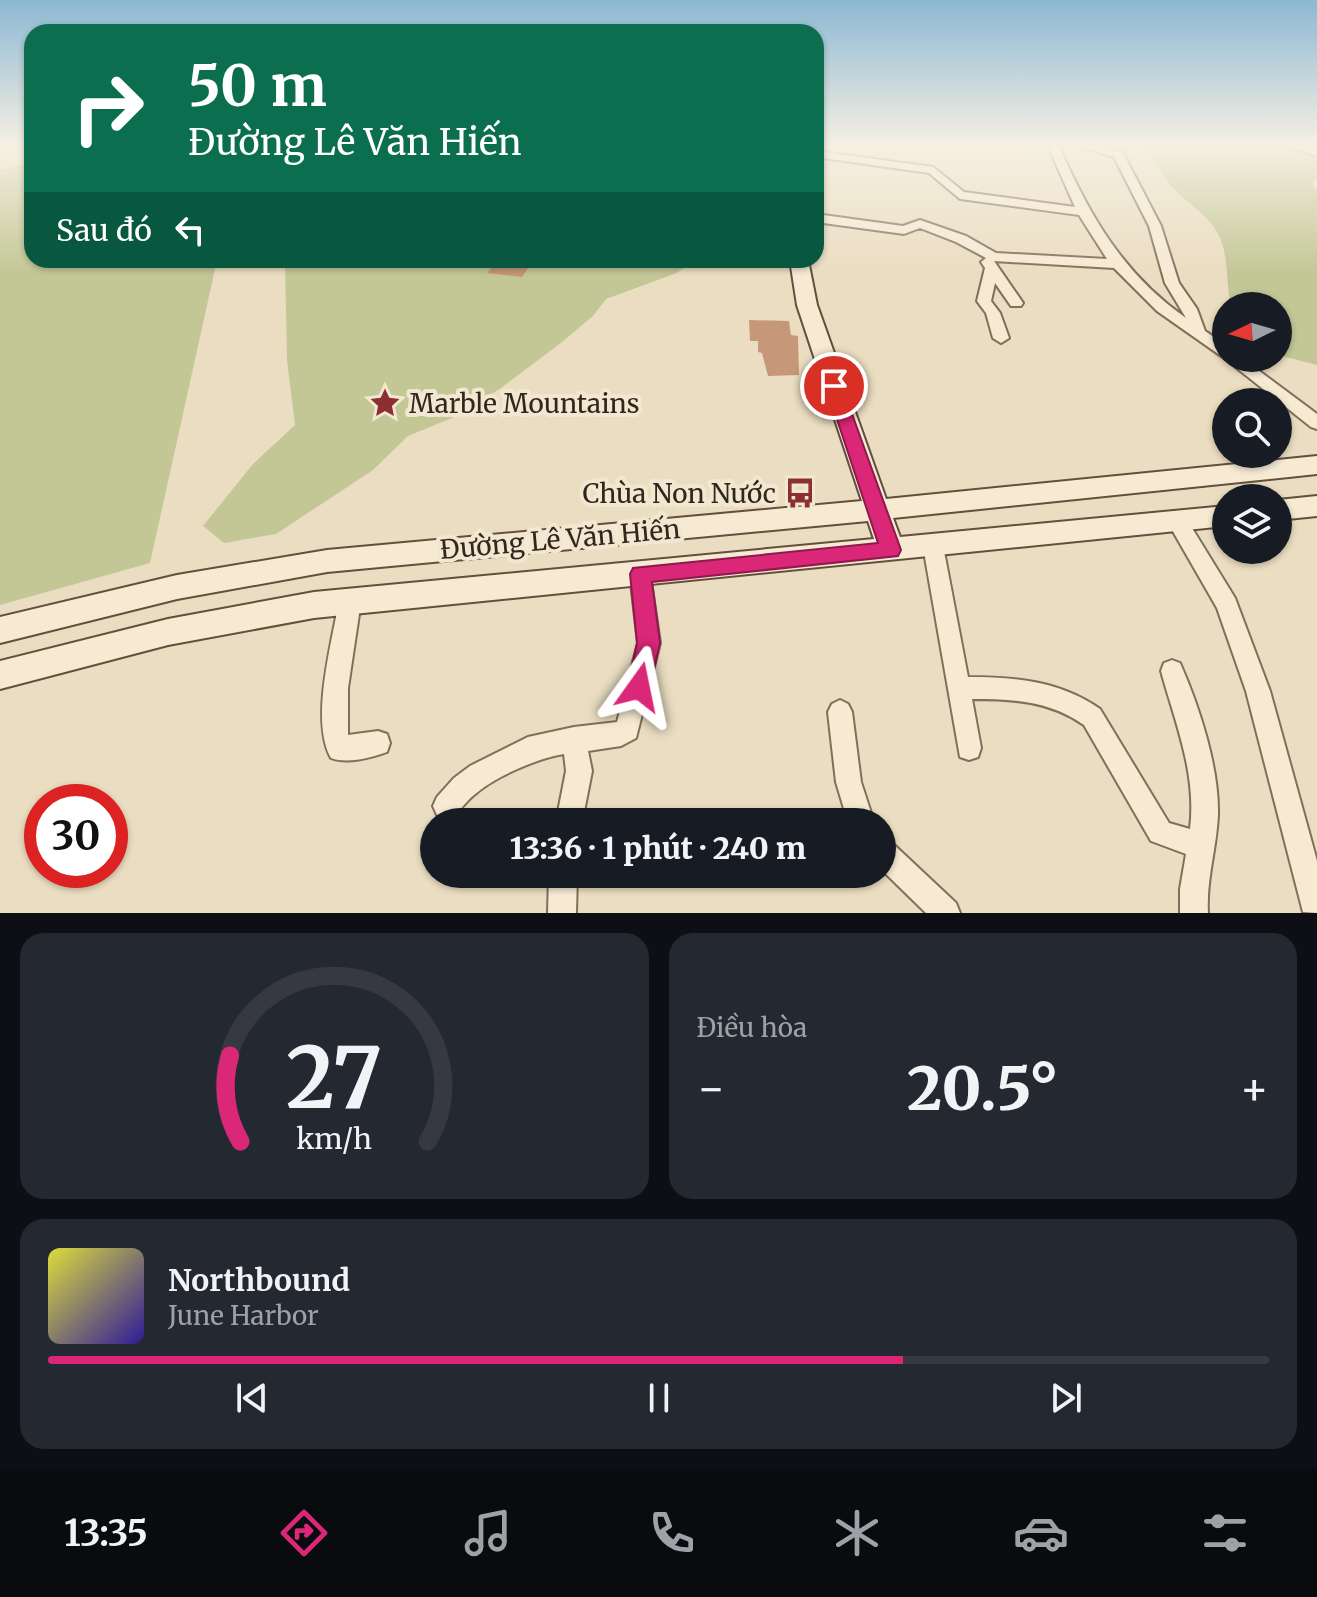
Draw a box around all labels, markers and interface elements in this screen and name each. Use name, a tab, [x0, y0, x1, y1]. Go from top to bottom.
text: 50 m	[188, 51, 327, 121]
icon: right	[56, 56, 160, 160]
text: Đường Lê Văn Hiến	[188, 120, 522, 165]
icon: left	[168, 208, 212, 252]
text: Sau đó	[56, 211, 152, 249]
north arrow	[1212, 292, 1292, 372]
map controls	[1212, 292, 1292, 564]
pin	[800, 352, 868, 420]
icon: arrive	[812, 364, 856, 408]
place icon: Marble Mountains	[368, 386, 402, 420]
place label: Marble Mountains	[409, 387, 640, 420]
button: search	[1212, 388, 1292, 468]
bus stop icon: Chùa Non Nước	[783, 476, 817, 510]
place label: Chùa Non Nước	[582, 477, 776, 510]
button: layers	[1212, 484, 1292, 564]
street label: Đường Lê Văn Hiến	[439, 512, 681, 566]
position arrow	[597, 645, 681, 729]
speed limit sign: 30	[24, 784, 128, 888]
text: 13:36 · 1 phút · 240 m	[510, 829, 806, 867]
text: Điều hòa	[697, 1011, 807, 1044]
text: 27	[286, 1026, 382, 1131]
text: 20.5°	[907, 1051, 1059, 1126]
text: −	[697, 1061, 726, 1116]
text: +	[1240, 1061, 1269, 1116]
text: km/h	[296, 1121, 372, 1157]
text: Northbound	[168, 1261, 350, 1299]
text: June Harbor	[168, 1299, 319, 1332]
icon: previous	[230, 1376, 274, 1420]
icon: pause	[637, 1376, 681, 1420]
icon: next	[1044, 1376, 1088, 1420]
icon: directions	[276, 1505, 332, 1561]
icon: music	[460, 1505, 516, 1561]
icon: phone	[644, 1505, 700, 1561]
icon: climate	[829, 1505, 885, 1561]
icon: car	[1013, 1505, 1069, 1561]
icon: filters	[1197, 1505, 1253, 1561]
text: 13:35	[64, 1511, 148, 1556]

